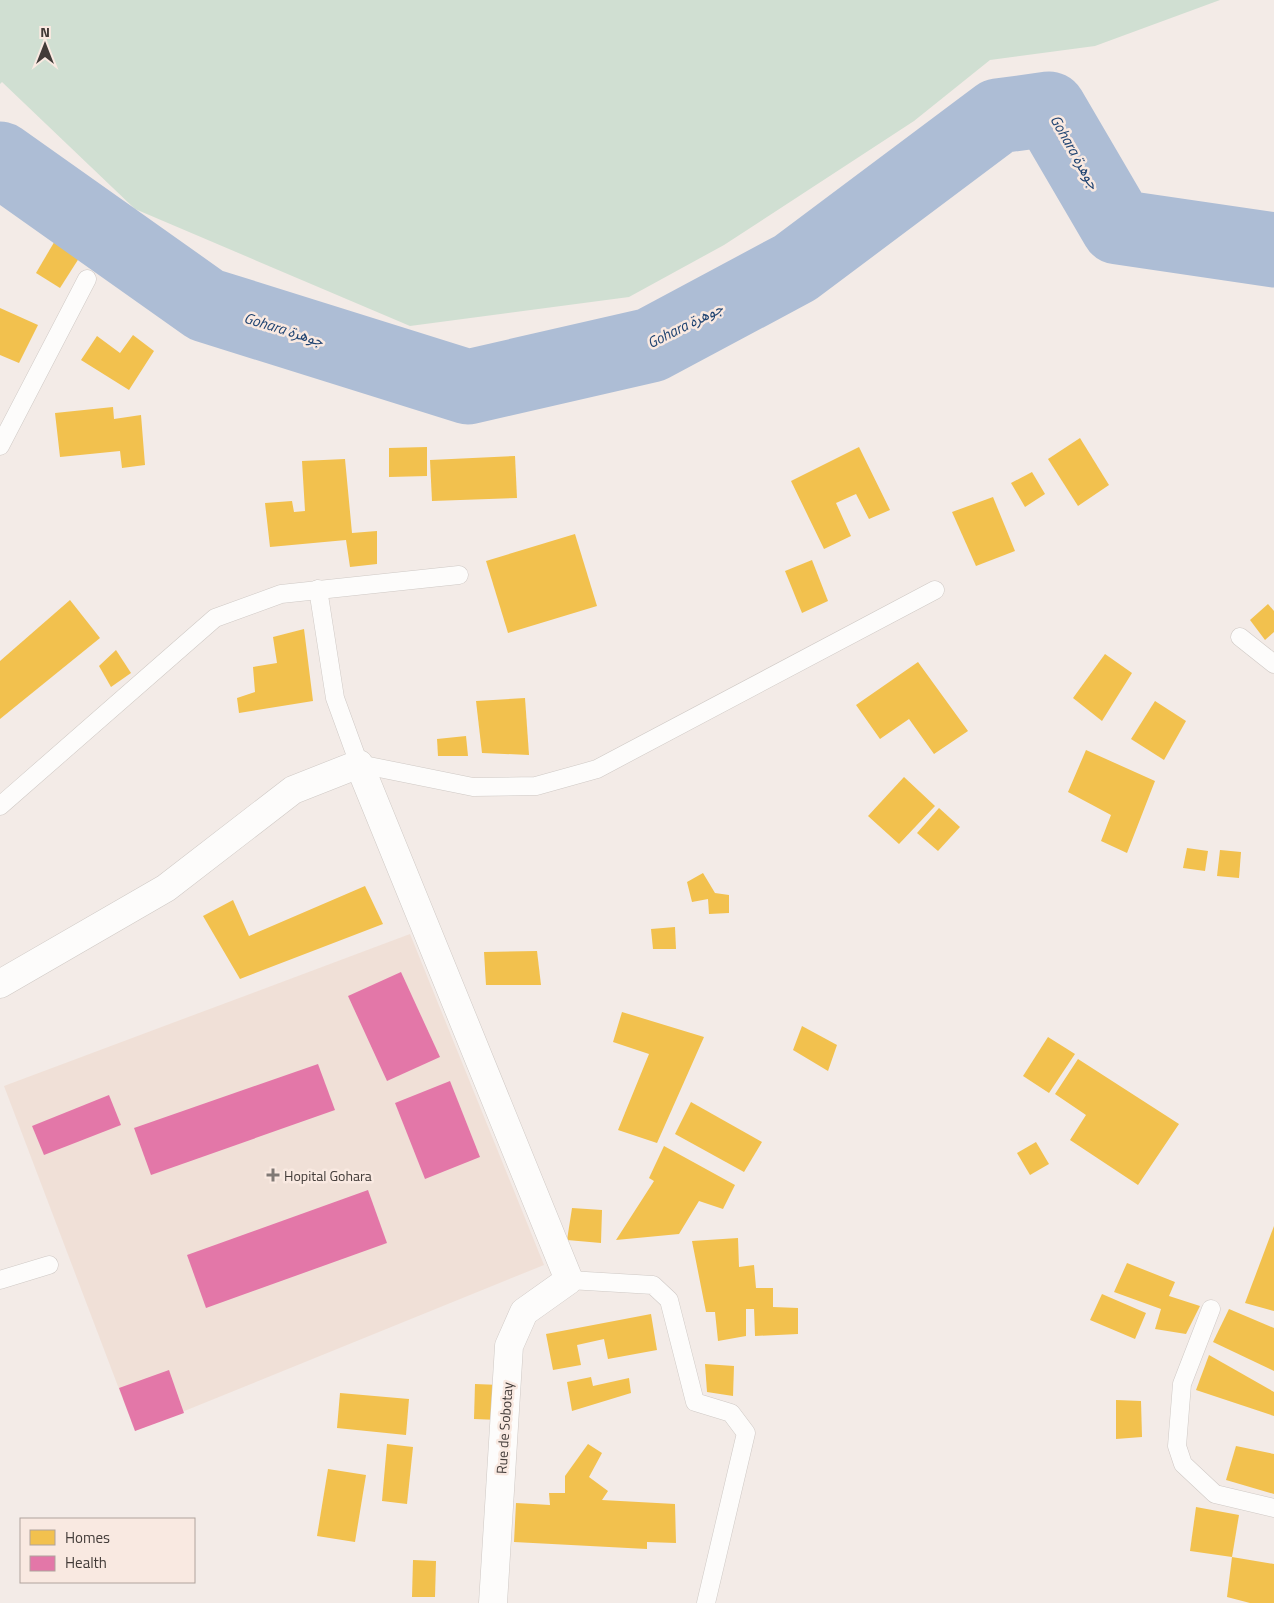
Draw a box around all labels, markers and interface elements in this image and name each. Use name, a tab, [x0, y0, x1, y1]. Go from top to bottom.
north arrow	[20, 20, 70, 70]
text: N	[40, 21, 50, 42]
water label: Gohara جوهرة	[1044, 111, 1106, 194]
water label: Gohara جوهرة	[643, 296, 727, 354]
water label: Gohara جوهرة	[241, 306, 327, 352]
place label: Hopital Gohara	[284, 1165, 372, 1186]
marker: Hopital Gohara	[266, 1168, 280, 1182]
street label: Rue de Sobotay	[490, 1381, 518, 1475]
legend	[20, 1518, 195, 1583]
text: Homes	[65, 1526, 110, 1549]
text: Health	[65, 1551, 107, 1574]

